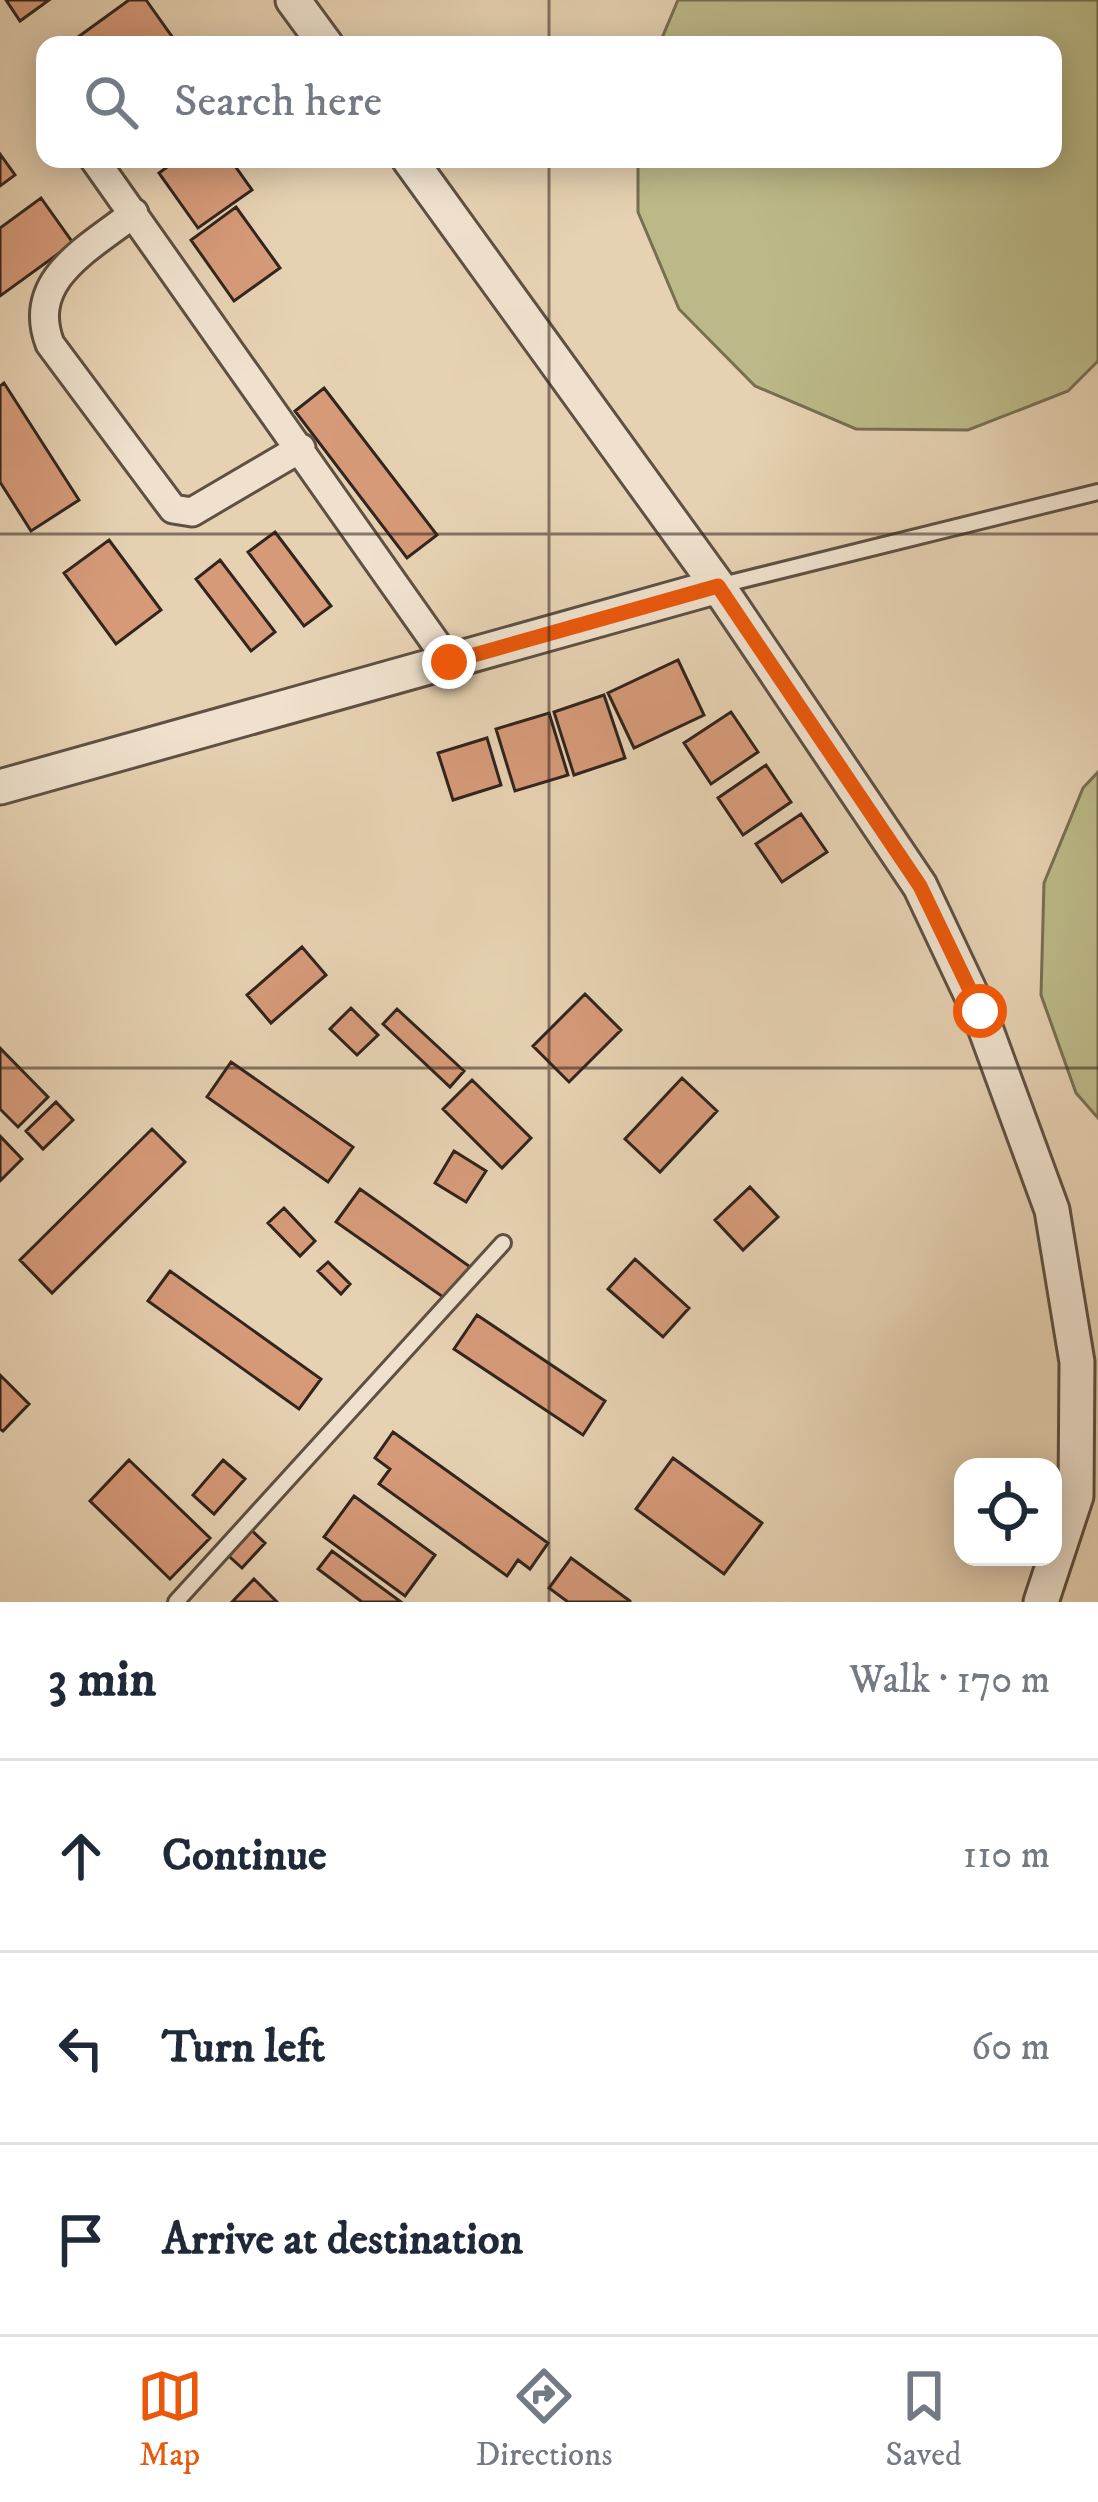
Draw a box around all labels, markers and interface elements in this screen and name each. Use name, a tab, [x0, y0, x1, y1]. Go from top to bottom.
search box	[36, 36, 1062, 168]
icon: search	[78, 69, 144, 135]
text: Search here	[174, 74, 382, 130]
route end	[422, 635, 476, 689]
route start	[953, 984, 1007, 1038]
map controls	[954, 1458, 1062, 1566]
button: locate	[954, 1458, 1062, 1566]
text: 3 min	[48, 1648, 156, 1712]
text: Walk · 170 m	[849, 1656, 1050, 1705]
icon: ahead	[48, 1823, 114, 1889]
text: Continue	[162, 1828, 327, 1884]
text: 110 m	[963, 1831, 1050, 1880]
icon: left	[48, 2015, 114, 2081]
text: Turn left	[162, 2020, 325, 2076]
text: 60 m	[971, 2023, 1050, 2072]
icon: arrive	[48, 2207, 114, 2273]
text: Arrive at destination	[162, 2212, 523, 2268]
tab: Map	[137, 2363, 203, 2476]
tab: Directions	[476, 2363, 612, 2476]
tab: Saved	[886, 2363, 961, 2476]

